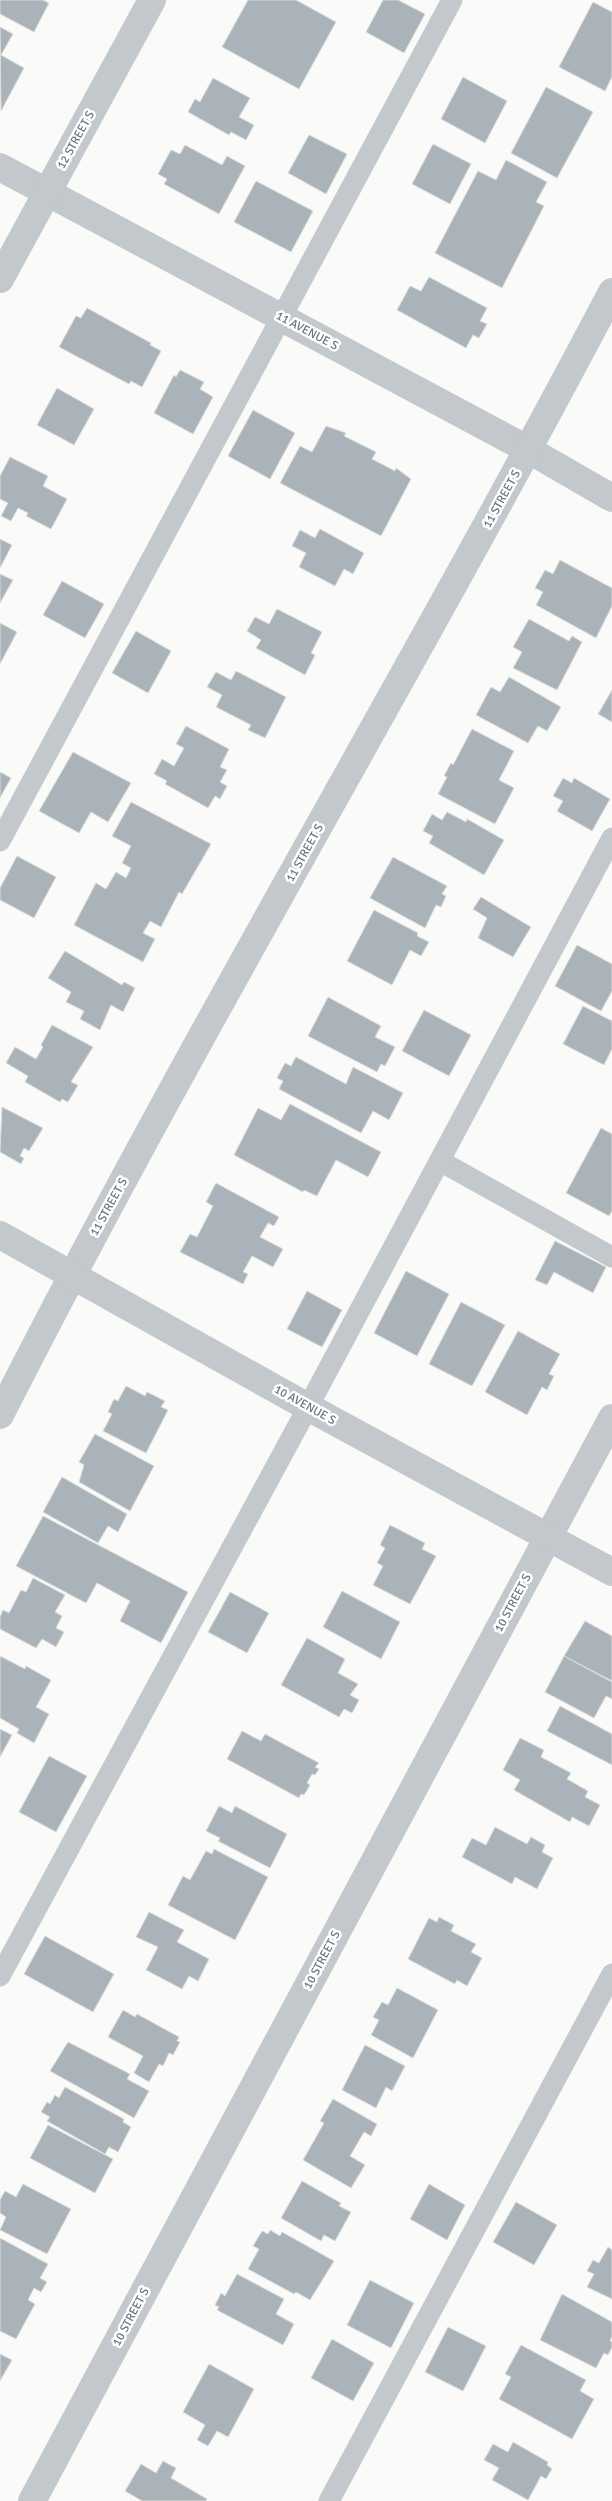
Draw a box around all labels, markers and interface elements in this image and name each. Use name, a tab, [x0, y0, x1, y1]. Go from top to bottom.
street label: 12 STREET S	[54, 108, 98, 172]
street label: 11 AVENUE S	[273, 308, 341, 354]
street label: 11 STREET S	[480, 467, 524, 531]
street label: 11 STREET S	[283, 821, 327, 885]
street label: 11 STREET S	[87, 1175, 131, 1239]
street label: 10 AVENUE S	[271, 1382, 339, 1428]
street label: 10 STREET S	[491, 1571, 535, 1635]
street label: 10 STREET S	[300, 1928, 344, 1992]
street label: 10 STREET S	[109, 2285, 153, 2349]

